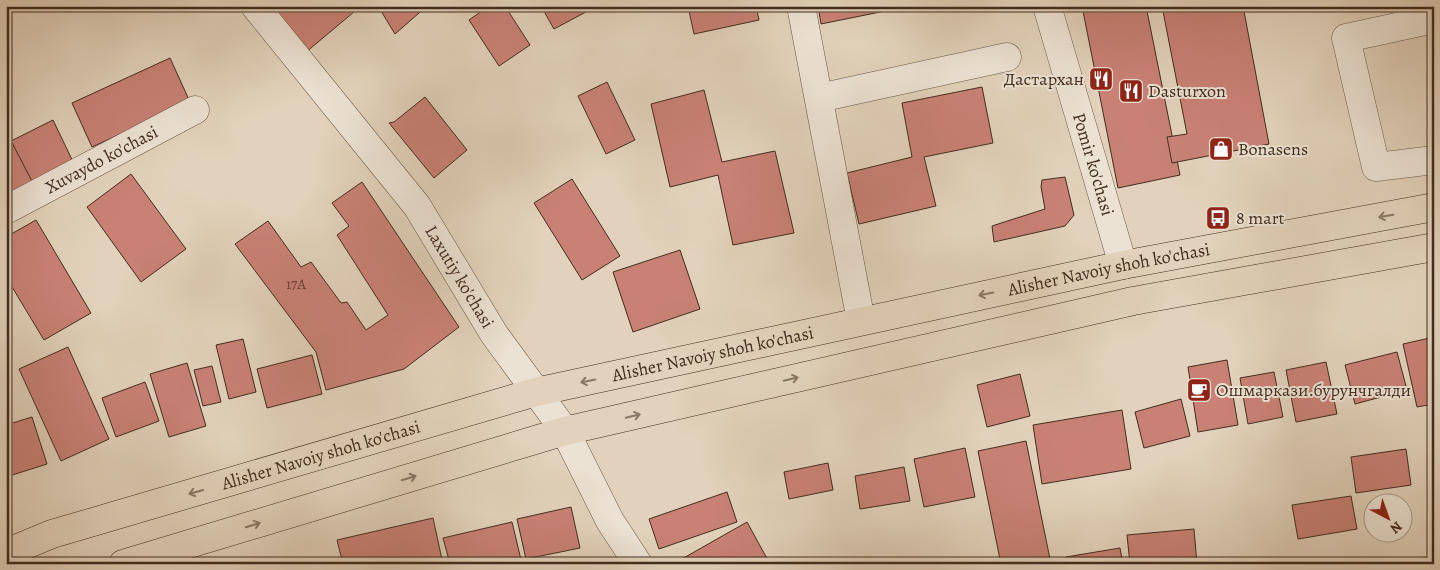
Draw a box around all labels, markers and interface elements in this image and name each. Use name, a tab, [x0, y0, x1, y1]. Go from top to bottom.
restaurant icon: Дастархан	[1088, 66, 1114, 92]
place label: Дастархан	[1004, 67, 1084, 91]
restaurant icon: Dasturxon	[1118, 78, 1144, 104]
place label: Dasturxon	[1148, 79, 1226, 103]
street label: Pomir ko'chasi	[1067, 110, 1120, 219]
street label: Xuvaydo ko'chasi	[41, 120, 162, 199]
shop icon: Bonasens	[1208, 136, 1234, 162]
place label: Bonasens	[1238, 137, 1308, 161]
bus stop icon: 8 mart	[1205, 205, 1231, 231]
place label: 8 mart	[1236, 206, 1285, 230]
one-way arrow	[1378, 212, 1394, 222]
street label: Laxutiy ko'chasi	[419, 221, 500, 333]
street label: Alisher Navoiy shoh ko'chasi	[1004, 237, 1212, 302]
house number: 17A	[286, 274, 306, 294]
one-way arrow	[978, 290, 994, 299]
street label: Alisher Navoiy shoh ko'chasi	[609, 320, 816, 387]
one-way arrow	[783, 374, 799, 384]
one-way arrow	[580, 376, 596, 386]
cafe icon: Ошмаркази.бурунчгалди	[1186, 377, 1212, 403]
place label: Ошмаркази.бурунчгалди	[1216, 378, 1411, 402]
one-way arrow	[624, 411, 640, 420]
street label: Alisher Navoiy shoh ko'chasi	[218, 415, 423, 496]
one-way arrow	[400, 472, 416, 482]
one-way arrow	[188, 487, 204, 497]
north arrow	[1362, 492, 1412, 542]
text: N	[1386, 517, 1406, 538]
one-way arrow	[245, 519, 261, 529]

